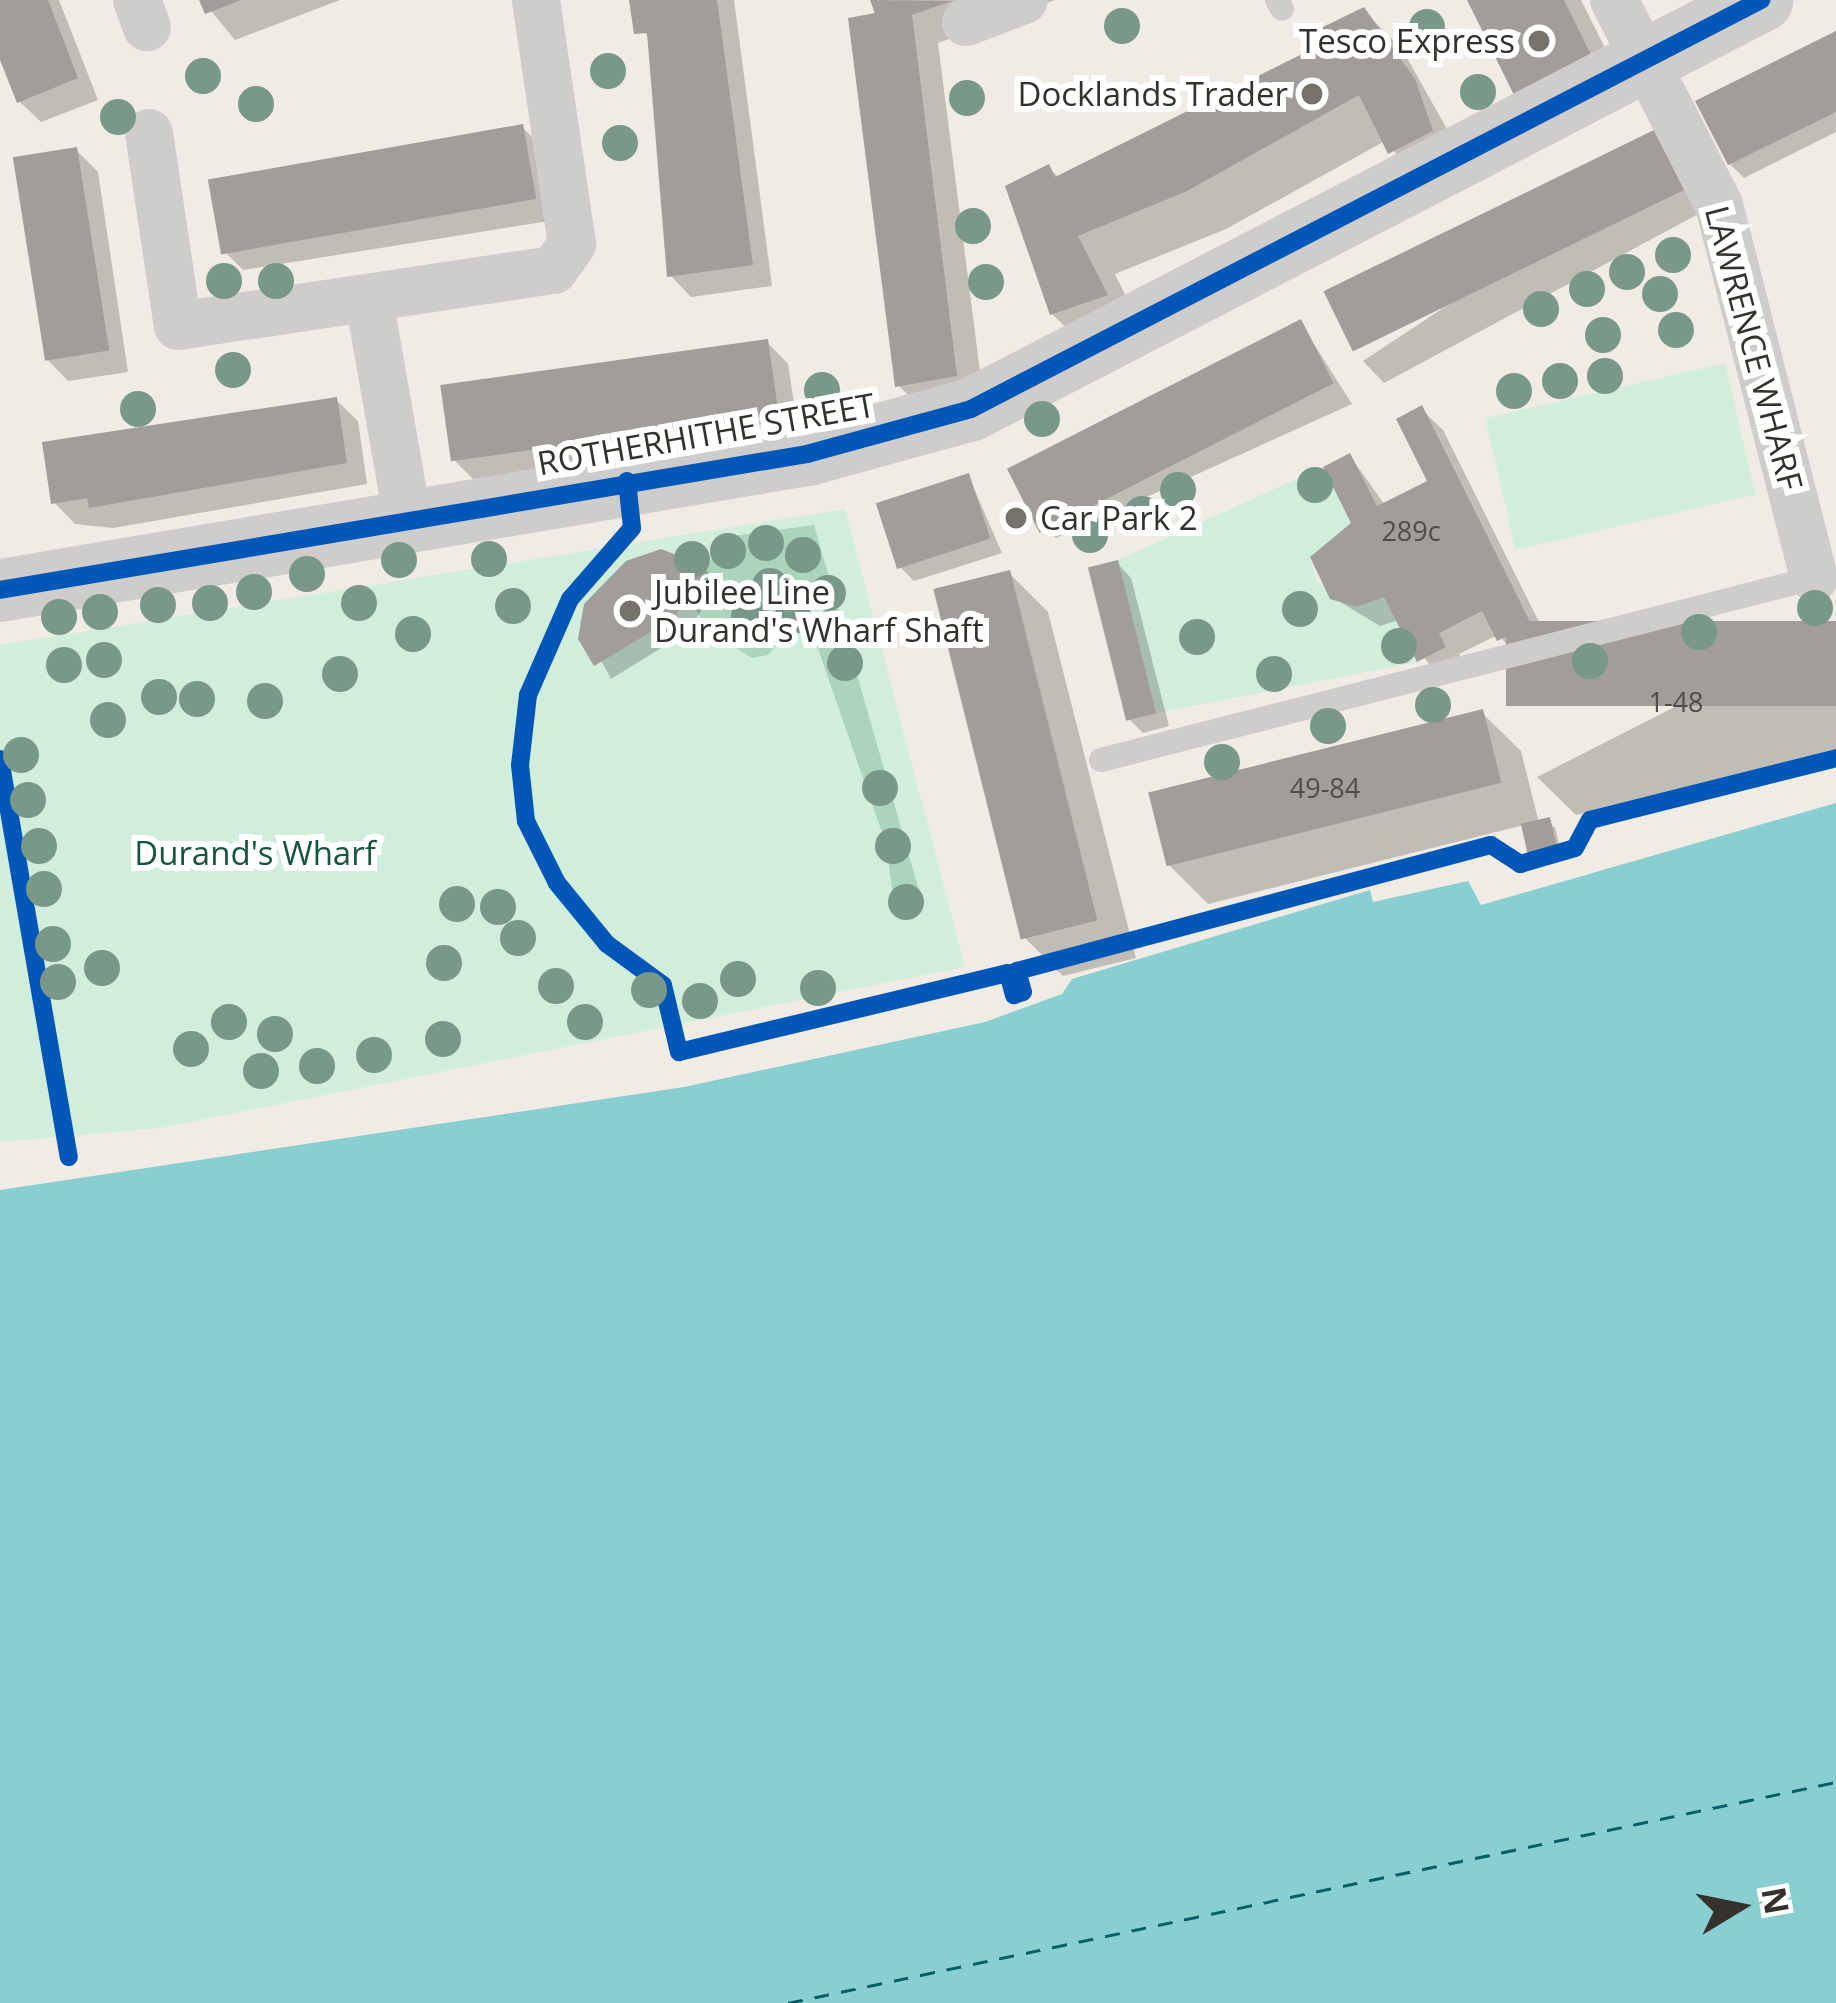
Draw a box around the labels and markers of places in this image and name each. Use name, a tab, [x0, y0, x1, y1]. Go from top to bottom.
place label: Tesco Express	[1299, 21, 1515, 61]
marker: Tesco Express	[1526, 28, 1552, 54]
place label: Docklands Trader	[1017, 74, 1288, 114]
marker: Docklands Trader	[1299, 81, 1325, 107]
place label: Car Park 2	[1040, 498, 1198, 538]
marker: Car Park 2	[1003, 505, 1029, 531]
place label: Jubilee Line Durand's Wharf Shaft	[654, 572, 984, 650]
marker: Jubilee Line Durand's Wharf Shaft	[617, 598, 643, 624]

